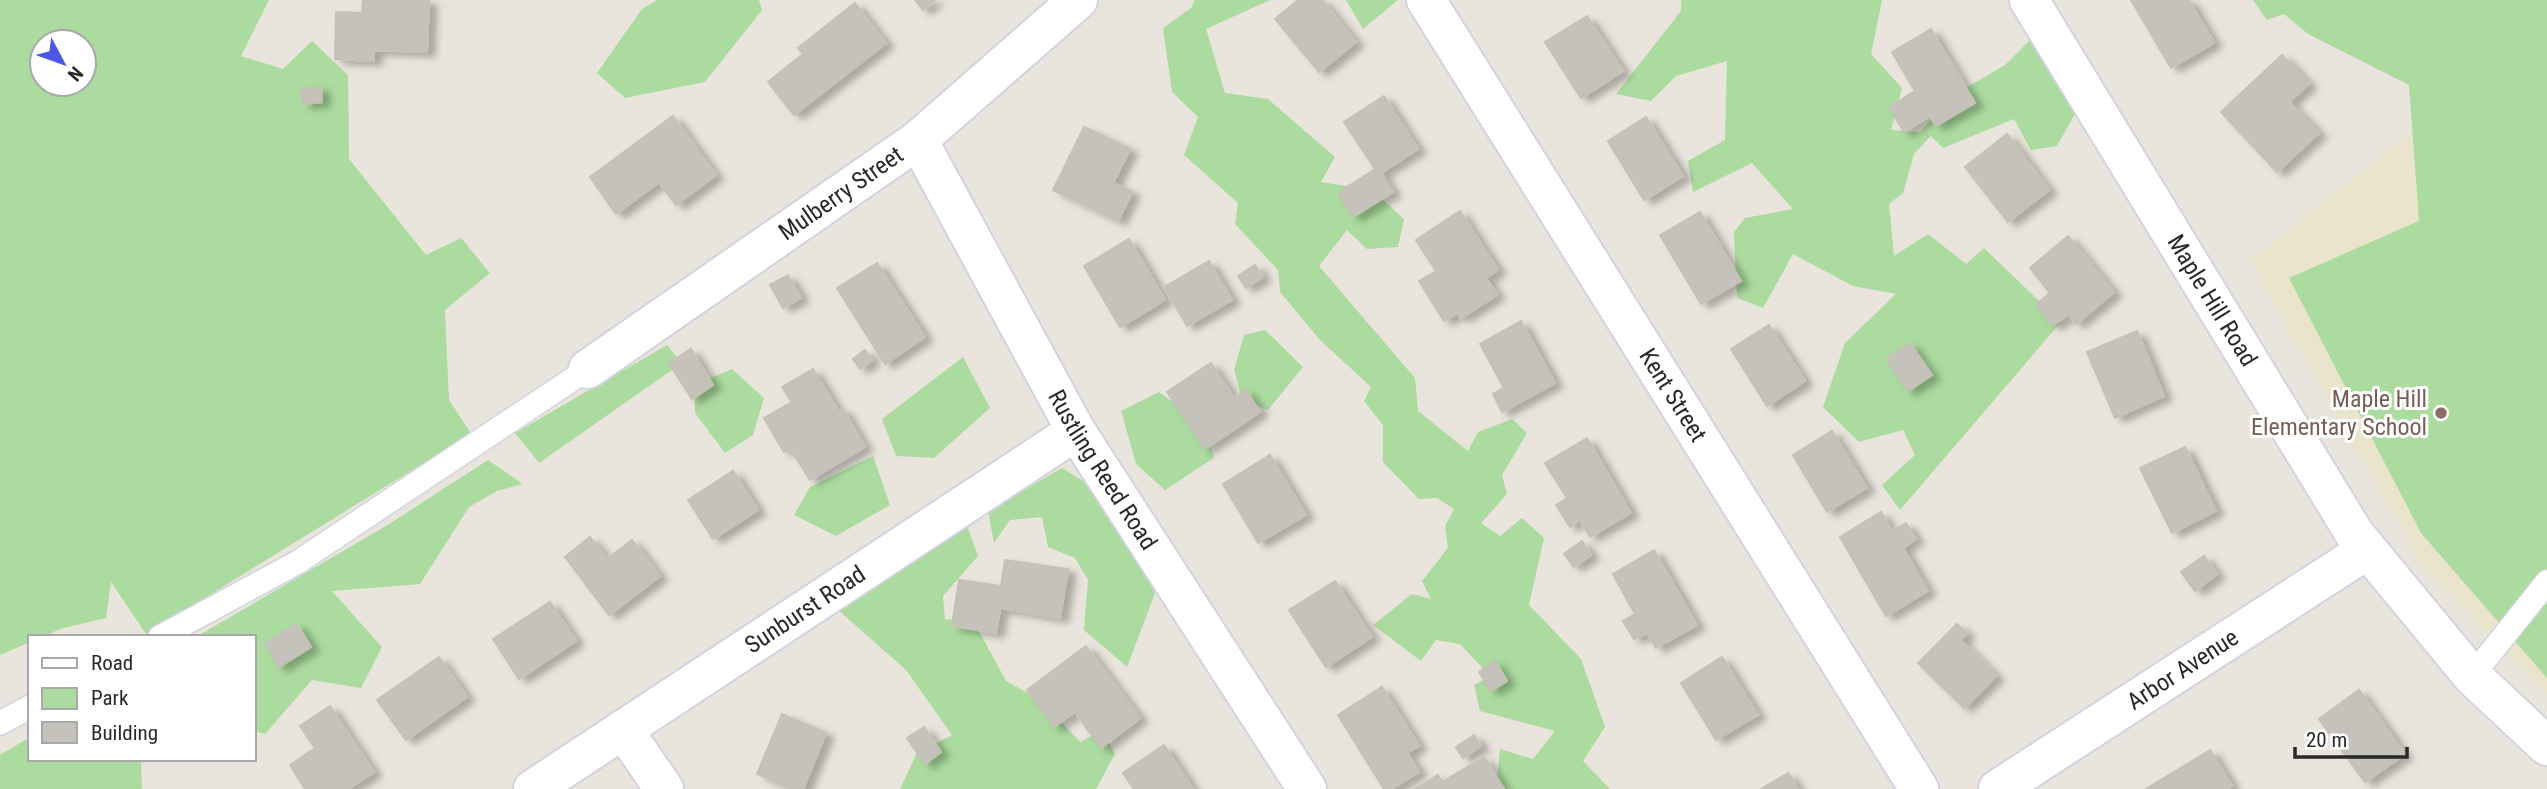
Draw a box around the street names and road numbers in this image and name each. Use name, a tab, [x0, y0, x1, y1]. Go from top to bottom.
street label: Mulberry Street	[774, 141, 909, 246]
street label: Maple Hill Road	[2162, 230, 2263, 371]
street label: Kent Street	[1633, 343, 1713, 447]
street label: Rustling Reed Road	[1042, 385, 1163, 555]
street label: Sunburst Road	[740, 560, 871, 659]
street label: Arbor Avenue	[2122, 623, 2244, 716]

